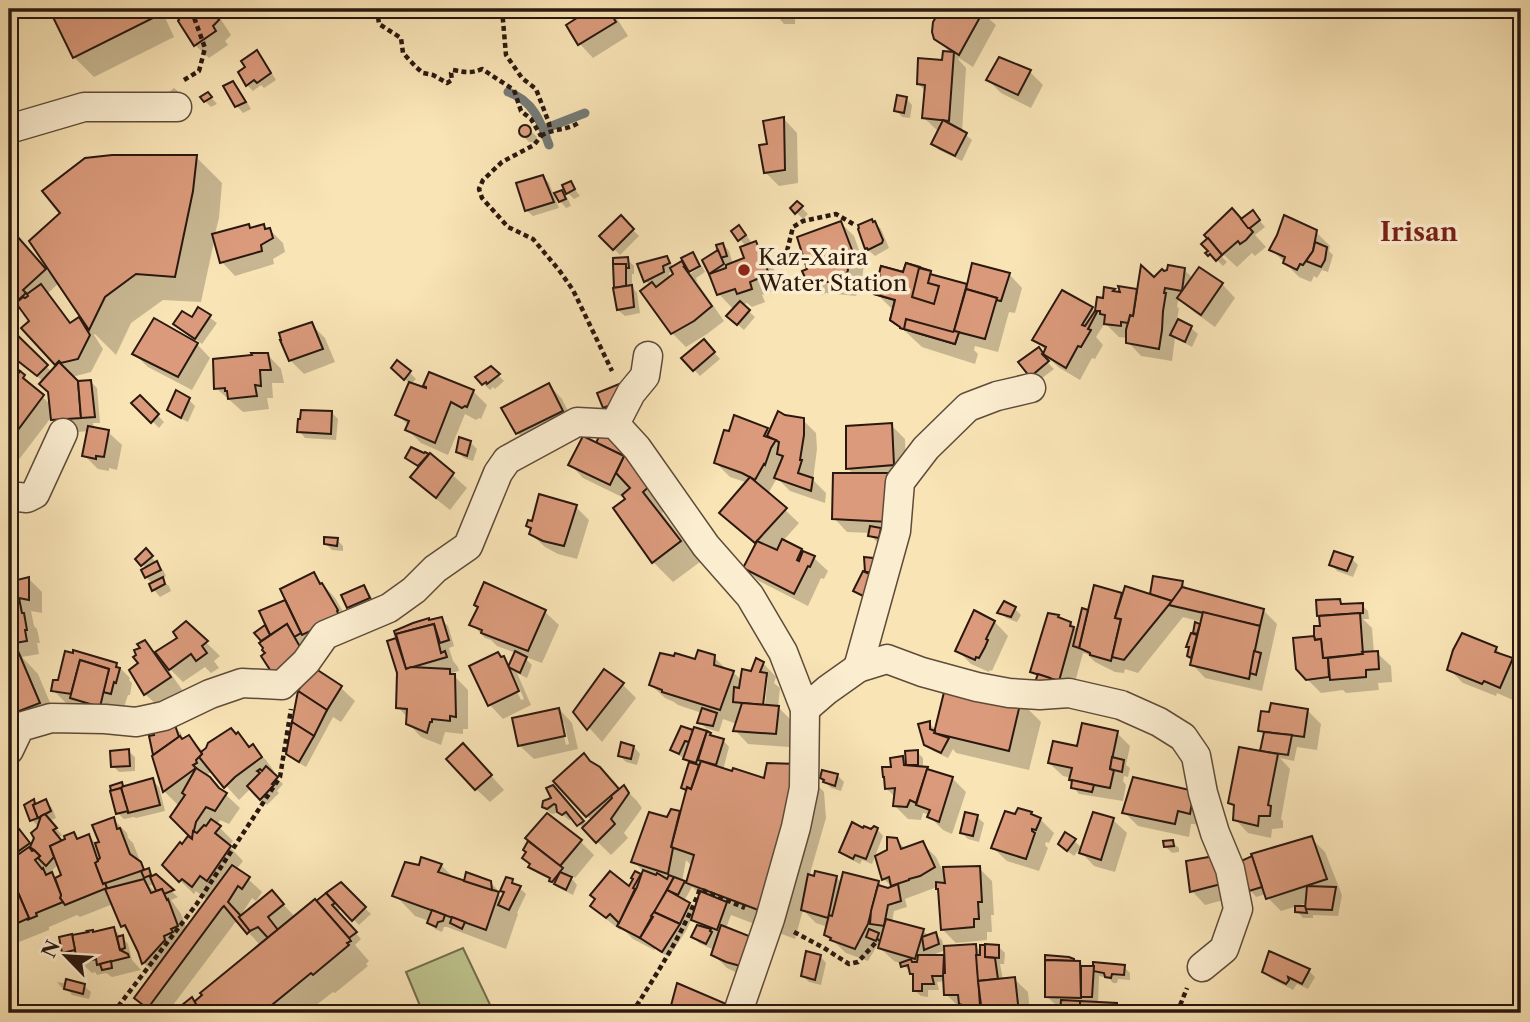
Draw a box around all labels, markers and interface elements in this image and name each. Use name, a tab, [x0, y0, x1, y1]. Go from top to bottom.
district label: Irisan	[1380, 216, 1458, 248]
place label: Kaz-Xaira Water Station	[757, 243, 907, 297]
marker: Kaz-Xaira Water Station	[736, 262, 752, 278]
north arrow	[32, 920, 102, 990]
text: N	[37, 937, 65, 961]

